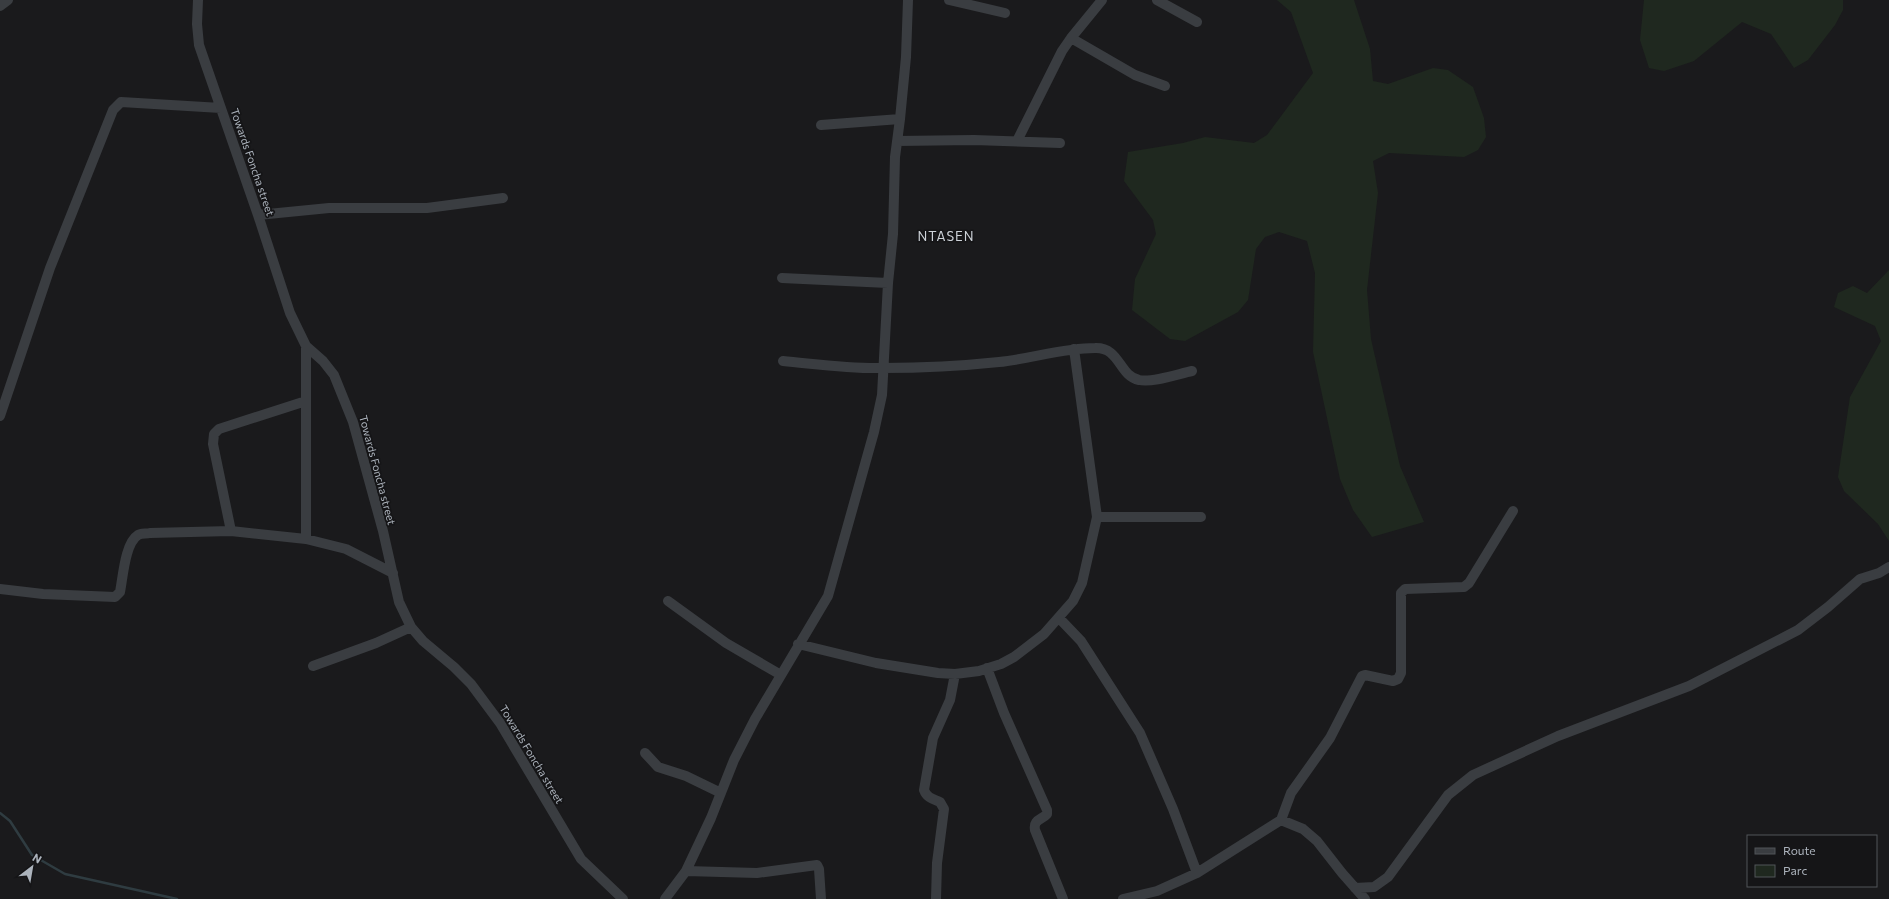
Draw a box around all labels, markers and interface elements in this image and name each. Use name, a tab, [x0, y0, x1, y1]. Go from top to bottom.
street label: Towards Foncha street	[228, 106, 278, 218]
district label: NTASEN	[917, 228, 975, 244]
street label: Towards Foncha street	[357, 414, 399, 527]
street label: Towards Foncha street	[497, 702, 567, 806]
legend	[1747, 835, 1877, 887]
text: Route	[1783, 843, 1816, 857]
north arrow	[12, 847, 52, 887]
text: N	[31, 850, 44, 866]
text: Parc	[1783, 863, 1807, 877]

